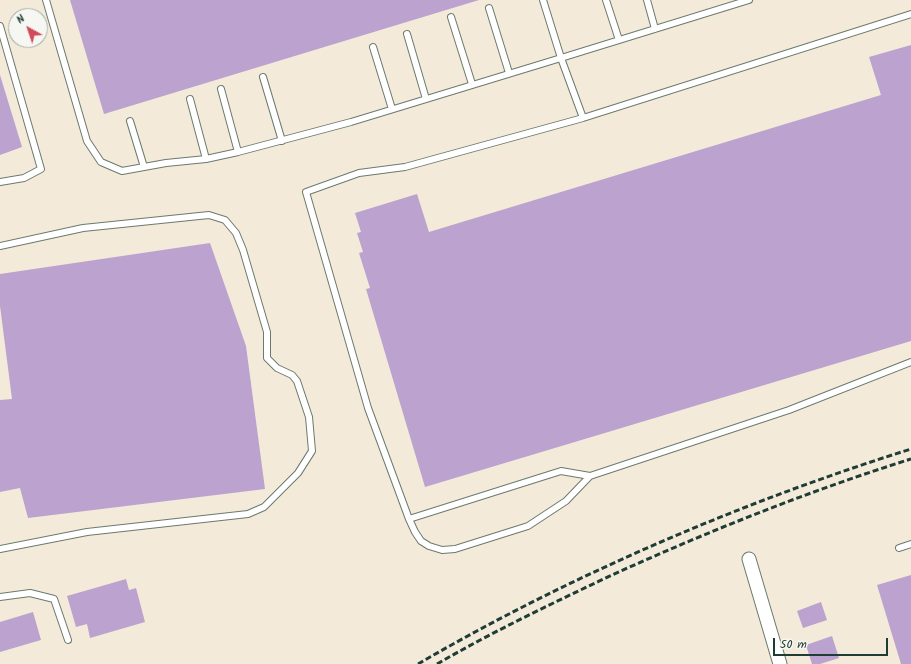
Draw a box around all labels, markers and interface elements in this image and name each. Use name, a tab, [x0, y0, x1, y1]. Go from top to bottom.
north arrow	[8, 8, 48, 48]
text: N	[12, 10, 29, 29]
scale bar	[775, 630, 890, 656]
text: 50 m	[780, 635, 807, 654]

